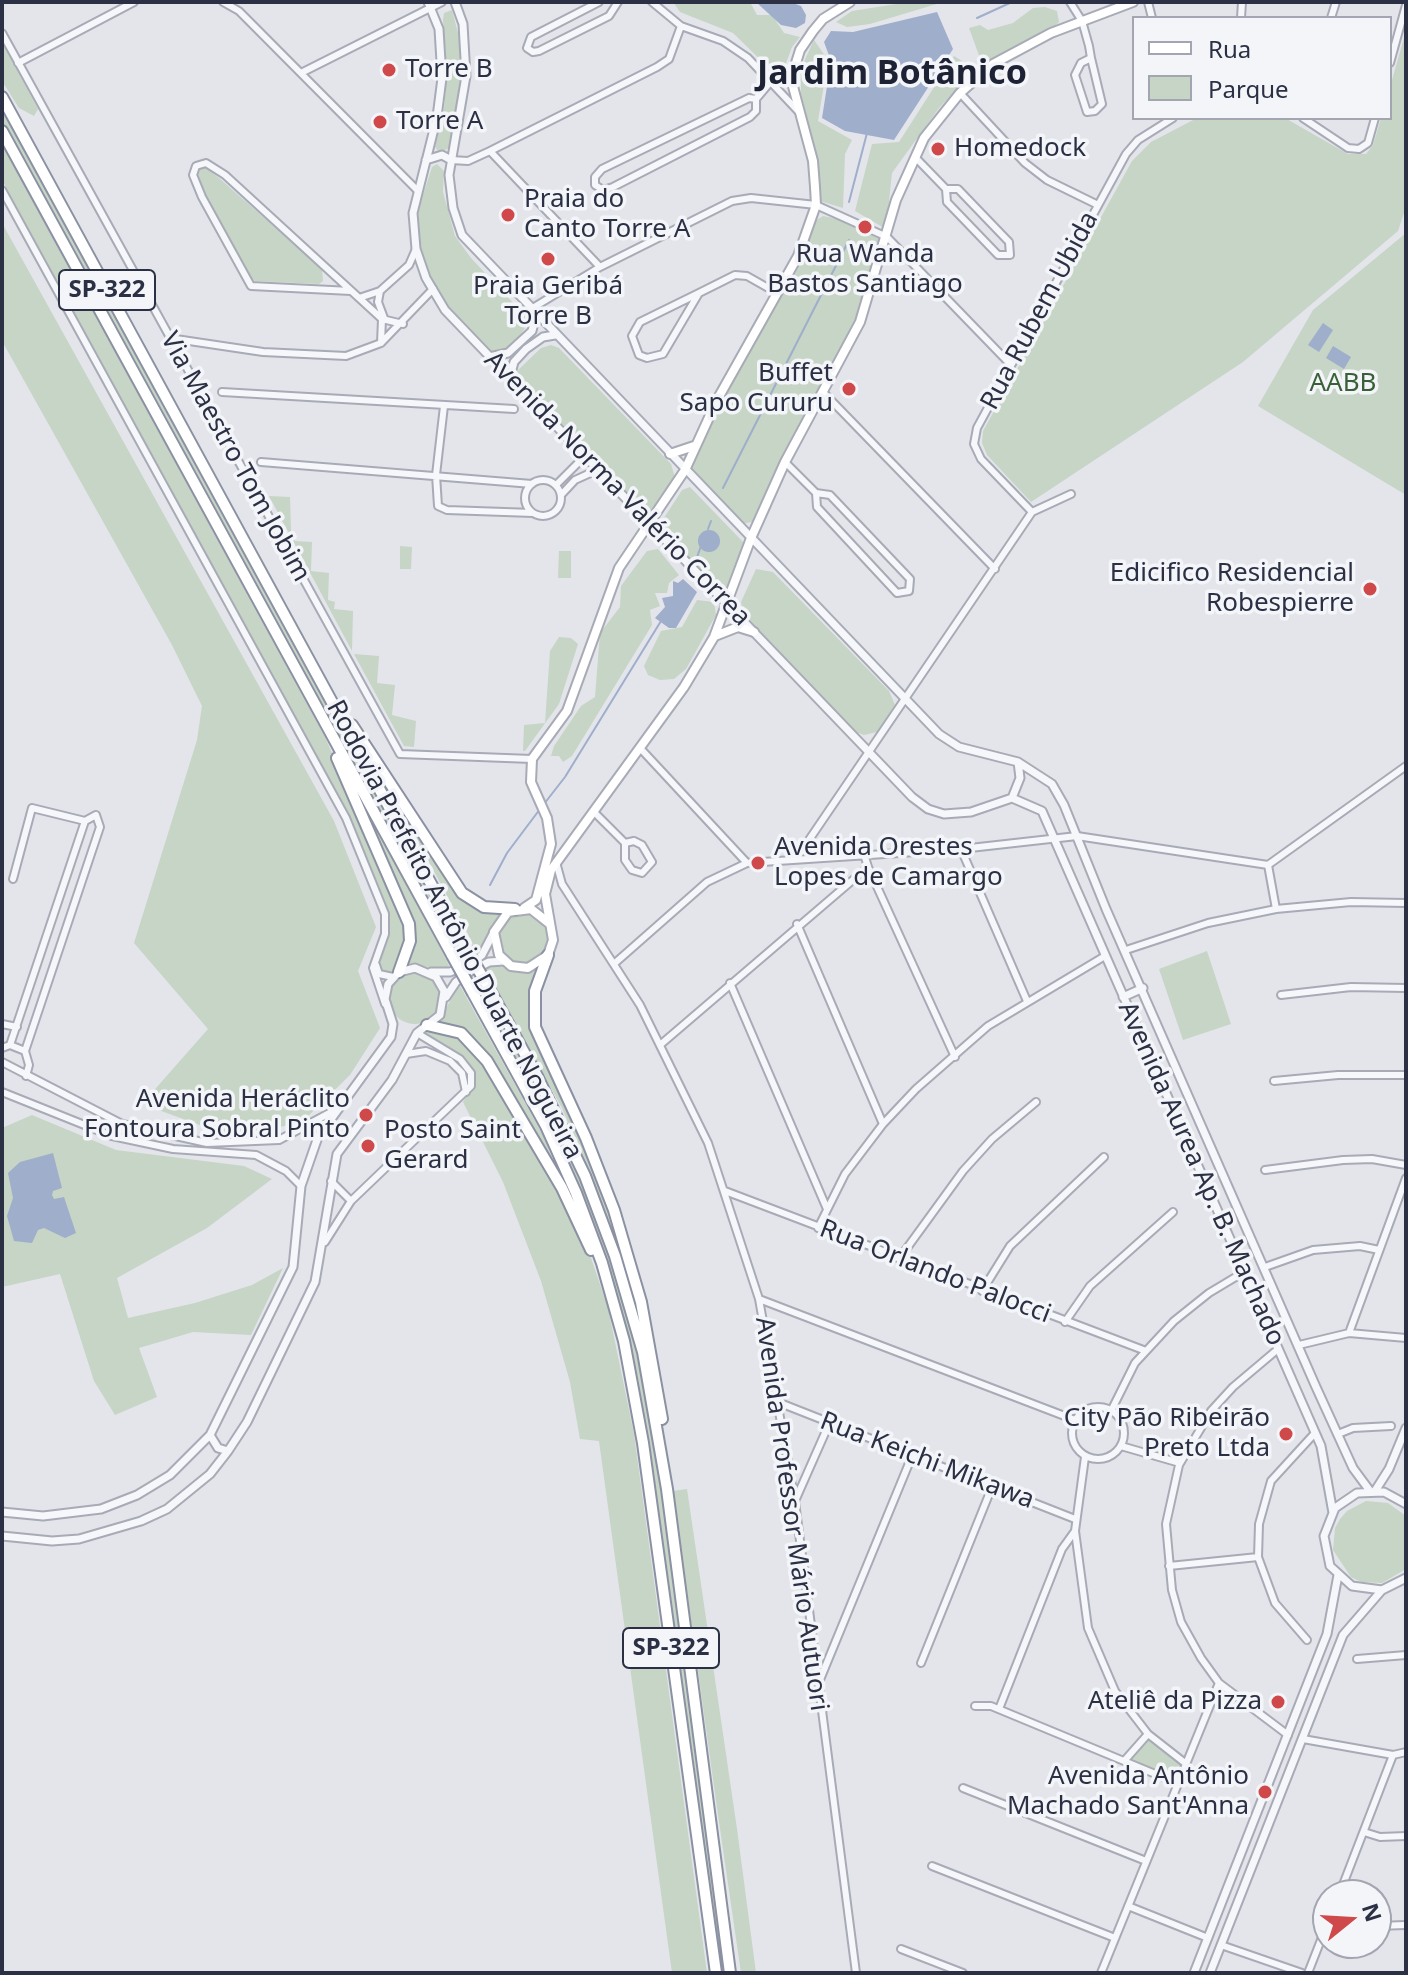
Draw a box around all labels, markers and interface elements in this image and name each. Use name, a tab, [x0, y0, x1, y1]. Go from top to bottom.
legend	[1132, 16, 1392, 120]
text: Rua	[1208, 32, 1251, 65]
place label: Torre B	[405, 54, 493, 86]
district label: Jardim Botânico	[757, 54, 1027, 94]
marker: Torre B	[380, 61, 398, 79]
text: Parque	[1208, 72, 1289, 105]
place label: Torre A	[396, 106, 483, 138]
marker: Torre A	[371, 113, 389, 131]
place label: Homedock	[954, 133, 1086, 165]
marker: Homedock	[929, 140, 947, 158]
place label: Praia do Canto Torre A	[524, 184, 690, 246]
marker: Praia do Canto Torre A	[499, 206, 517, 224]
street label: Rua Rubem Ubida	[975, 207, 1105, 415]
marker: Rua Wanda Bastos Santiago	[856, 218, 874, 236]
place label: Rua Wanda Bastos Santiago	[767, 239, 963, 300]
marker: Praia Geribá Torre B	[539, 250, 557, 268]
road number: SP-322	[59, 270, 155, 310]
place label: Praia Geribá Torre B	[473, 271, 623, 332]
street label: Via Maestro Tom Jobim	[153, 327, 317, 587]
street label: Avenida Norma Valério Correa	[477, 345, 757, 633]
place label: Buffet Sapo Cururu	[680, 358, 833, 420]
park label: AABB	[1309, 368, 1377, 400]
marker: Buffet Sapo Cururu	[840, 380, 858, 398]
place label: Edicifico Residencial Robespierre	[1110, 558, 1354, 620]
marker: Edicifico Residencial Robespierre	[1361, 580, 1379, 598]
street label: Rodovia Prefeito Antônio Duarte Nogueira	[319, 695, 589, 1165]
place label: Avenida Orestes Lopes de Camargo	[774, 832, 1003, 894]
marker: Avenida Orestes Lopes de Camargo	[749, 854, 767, 872]
street label: Avenida Aurea Ap. B. Machado	[1111, 997, 1291, 1351]
place label: Avenida Heráclito Fontoura Sobral Pinto	[84, 1084, 350, 1146]
marker: Avenida Heráclito Fontoura Sobral Pinto	[357, 1106, 375, 1124]
place label: Posto Saint Gerard	[384, 1115, 521, 1176]
marker: Posto Saint Gerard	[359, 1137, 377, 1155]
street label: Rua Orlando Palocci	[815, 1214, 1055, 1330]
street label: Avenida Professor Mário Autuori	[748, 1315, 834, 1713]
place label: City Pão Ribeirão Preto Ltda	[1064, 1403, 1270, 1464]
street label: Rua Keichi Mikawa	[816, 1406, 1038, 1516]
marker: City Pão Ribeirão Preto Ltda	[1277, 1425, 1295, 1443]
road number: SP-322	[623, 1628, 719, 1668]
place label: Ateliê da Pizza	[1088, 1686, 1262, 1718]
marker: Ateliê da Pizza	[1269, 1693, 1287, 1711]
place label: Avenida Antônio Machado Sant'Anna	[1007, 1761, 1249, 1822]
marker: Avenida Antônio Machado Sant'Anna	[1256, 1783, 1274, 1801]
north arrow	[1312, 1879, 1392, 1959]
text: N	[1356, 1899, 1390, 1925]

